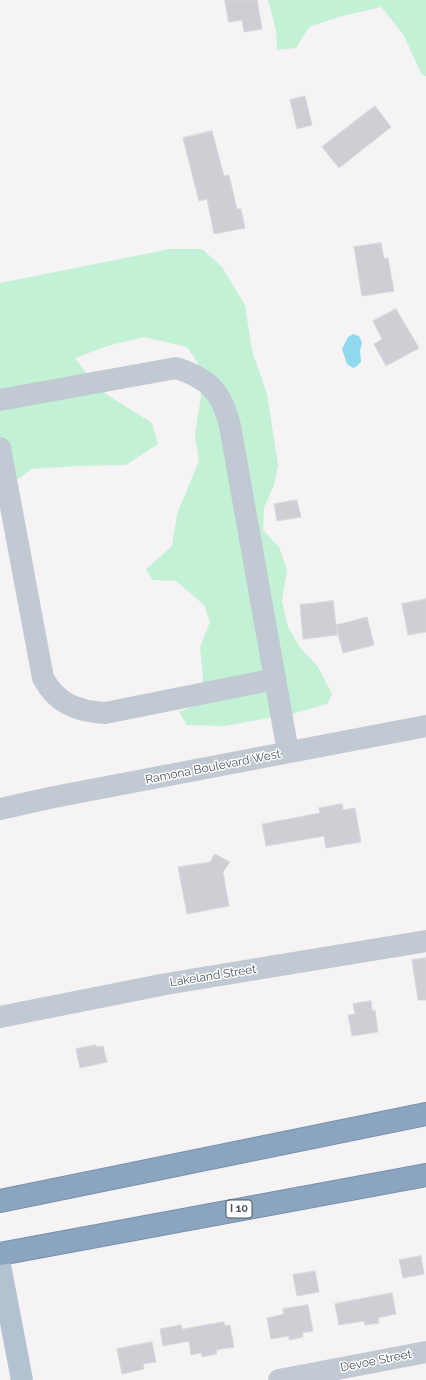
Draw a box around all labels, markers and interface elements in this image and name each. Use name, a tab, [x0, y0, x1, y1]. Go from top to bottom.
street label: Ramona Boulevard West	[144, 747, 282, 787]
street label: Lakeland Street	[169, 962, 257, 990]
road number: I 10	[226, 1200, 252, 1218]
street label: Devoe Street	[339, 1347, 413, 1375]

